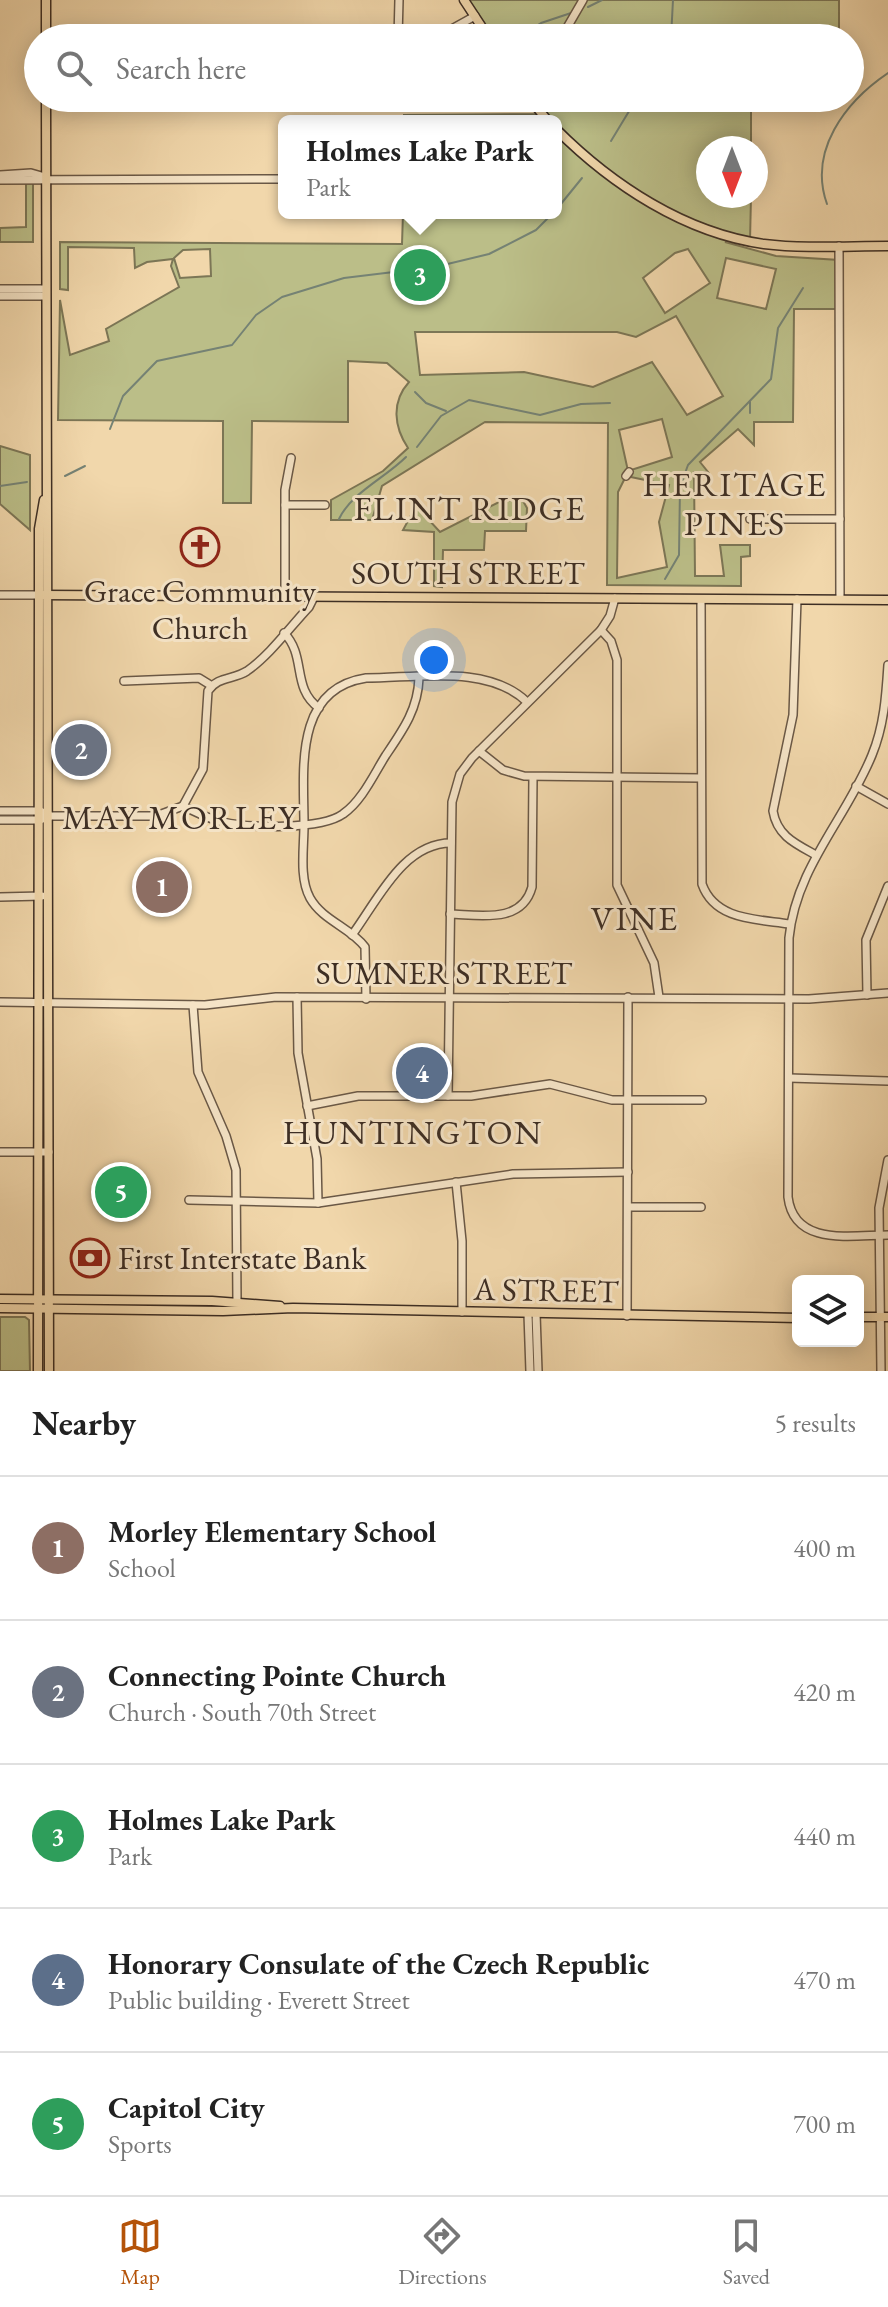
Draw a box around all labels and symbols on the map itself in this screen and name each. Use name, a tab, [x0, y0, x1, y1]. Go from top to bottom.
north arrow	[696, 136, 768, 208]
pin: 3	[394, 245, 446, 305]
district label: HERITAGE PINES	[643, 462, 827, 545]
district label: FLINT RIDGE	[354, 486, 586, 530]
church icon: Grace Community Church	[179, 526, 221, 568]
street label: SOUTH STREET	[351, 552, 585, 594]
place label: Grace Community Church	[84, 570, 317, 649]
your location	[414, 640, 454, 680]
pin: 2	[55, 720, 107, 780]
district label: MAY MORLEY	[62, 795, 300, 839]
pin: 1	[136, 857, 188, 917]
district label: VINE	[591, 896, 679, 940]
street label: SUMNER STREET	[316, 952, 573, 994]
pin: 4	[396, 1043, 448, 1103]
district label: HUNTINGTON	[283, 1110, 543, 1154]
pin: 5	[95, 1162, 147, 1222]
bank icon: First Interstate Bank	[69, 1237, 111, 1279]
place label: First Interstate Bank	[118, 1237, 367, 1279]
street label: A STREET	[472, 1268, 620, 1312]

